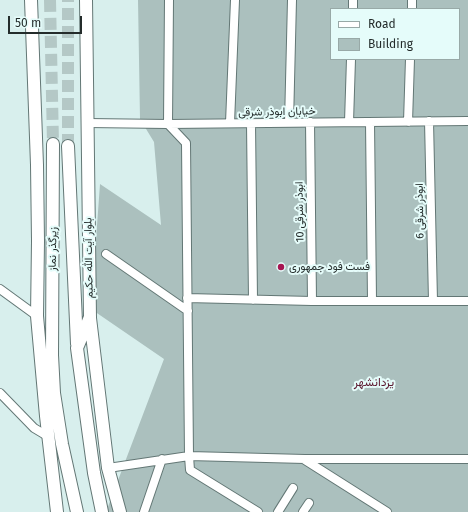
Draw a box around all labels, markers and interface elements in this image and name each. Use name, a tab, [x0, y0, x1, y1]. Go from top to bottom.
scale bar	[10, 8, 84, 34]
legend	[330, 8, 460, 60]
text: 50 m	[15, 16, 41, 30]
text: Road	[368, 17, 396, 31]
text: Building	[368, 37, 413, 51]
street label: خیابان ابوذر شرقی	[238, 105, 316, 119]
street label: ابوذر شرقی 10	[293, 181, 307, 243]
street label: ابوذر شرقی 6	[413, 183, 427, 239]
street label: بلوار آیت الله حکیم	[82, 218, 96, 298]
street label: زیرگذر نماز	[46, 227, 60, 271]
place label: فست فود جمهوری	[289, 260, 370, 274]
marker: فست فود جمهوری	[276, 262, 286, 272]
district label: یزدانشهر	[354, 376, 394, 390]

